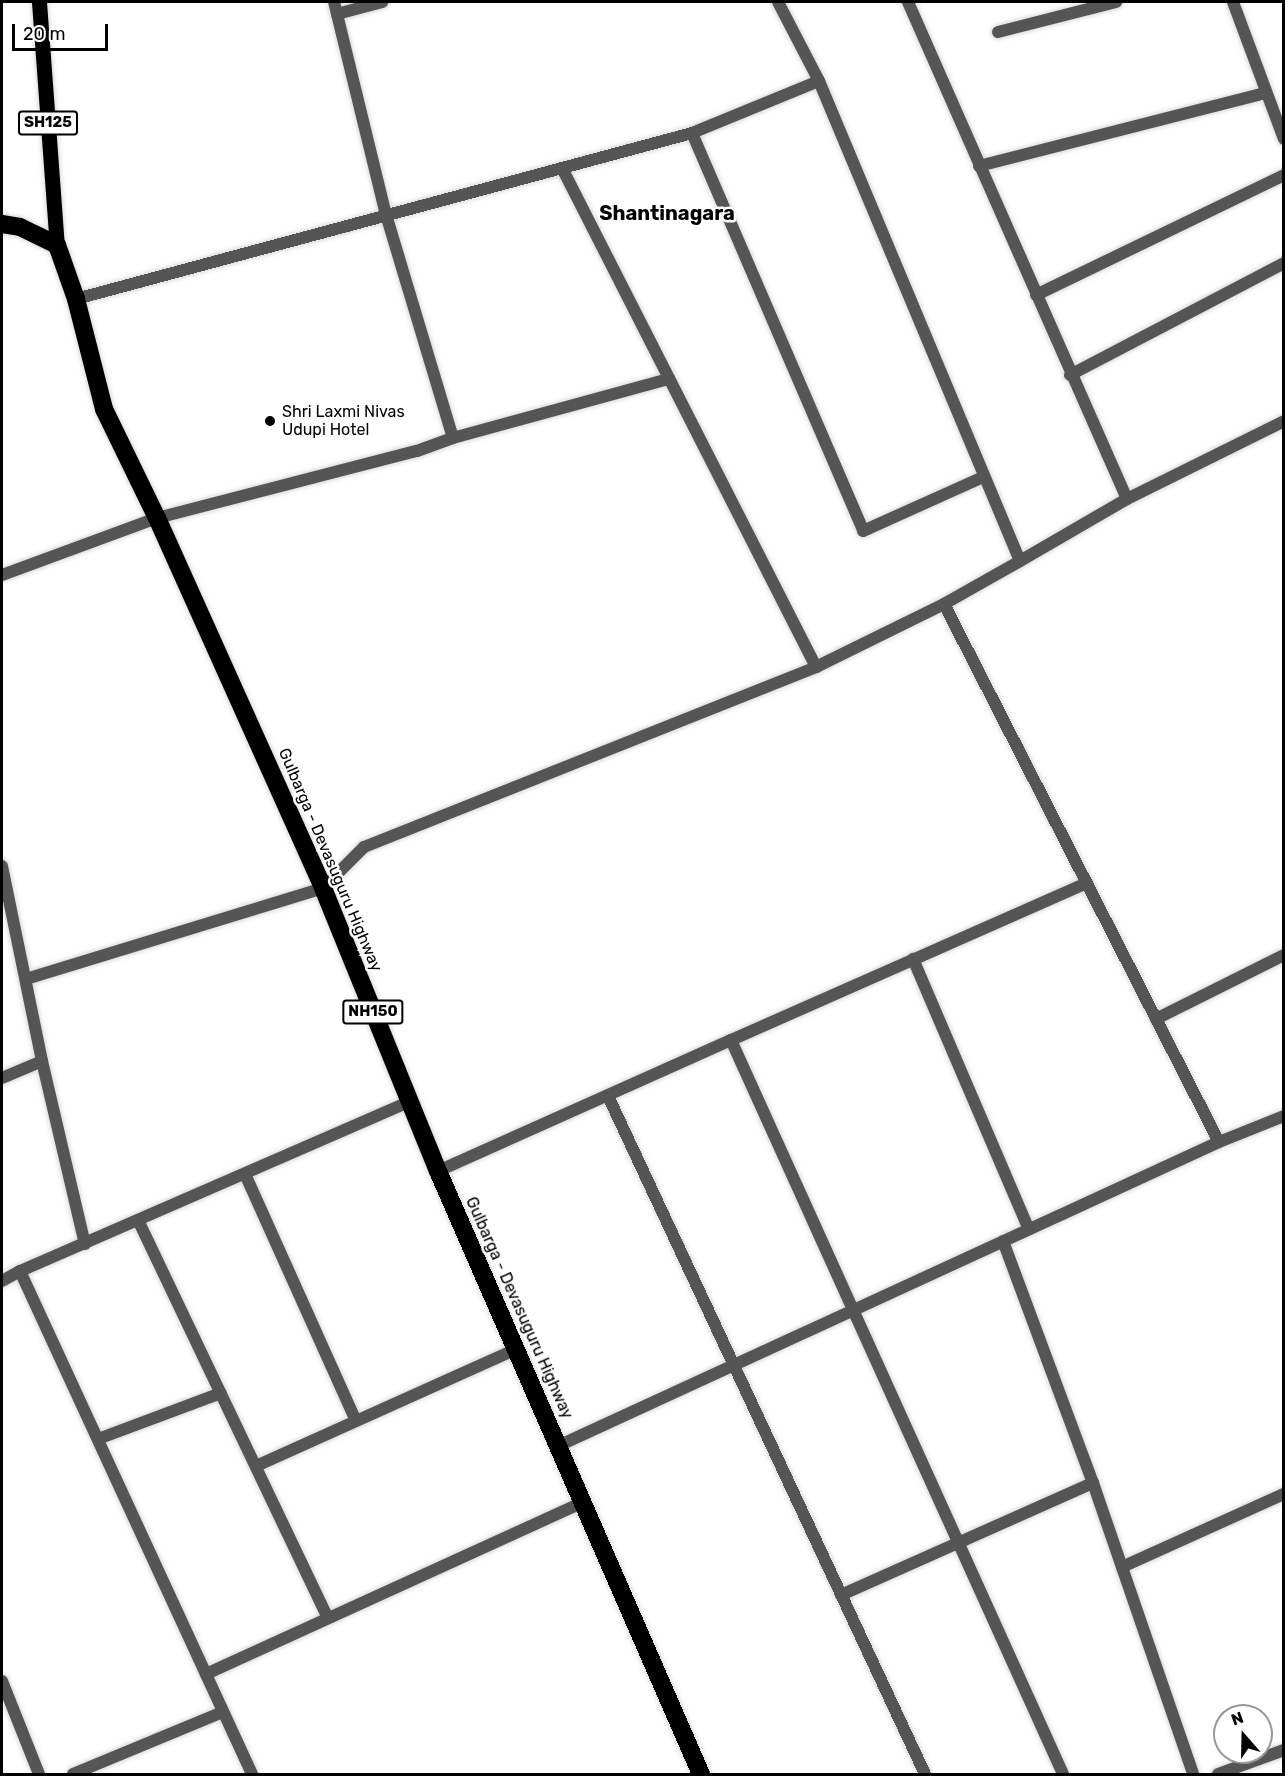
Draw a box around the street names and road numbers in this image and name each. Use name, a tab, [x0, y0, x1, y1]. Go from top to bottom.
road number: SH125	[16, 111, 80, 135]
street label: Gulbarga - Devasuguru Highway	[274, 745, 386, 975]
road number: NH150	[342, 1000, 404, 1024]
street label: Gulbarga - Devasuguru Highway	[461, 1194, 577, 1422]

